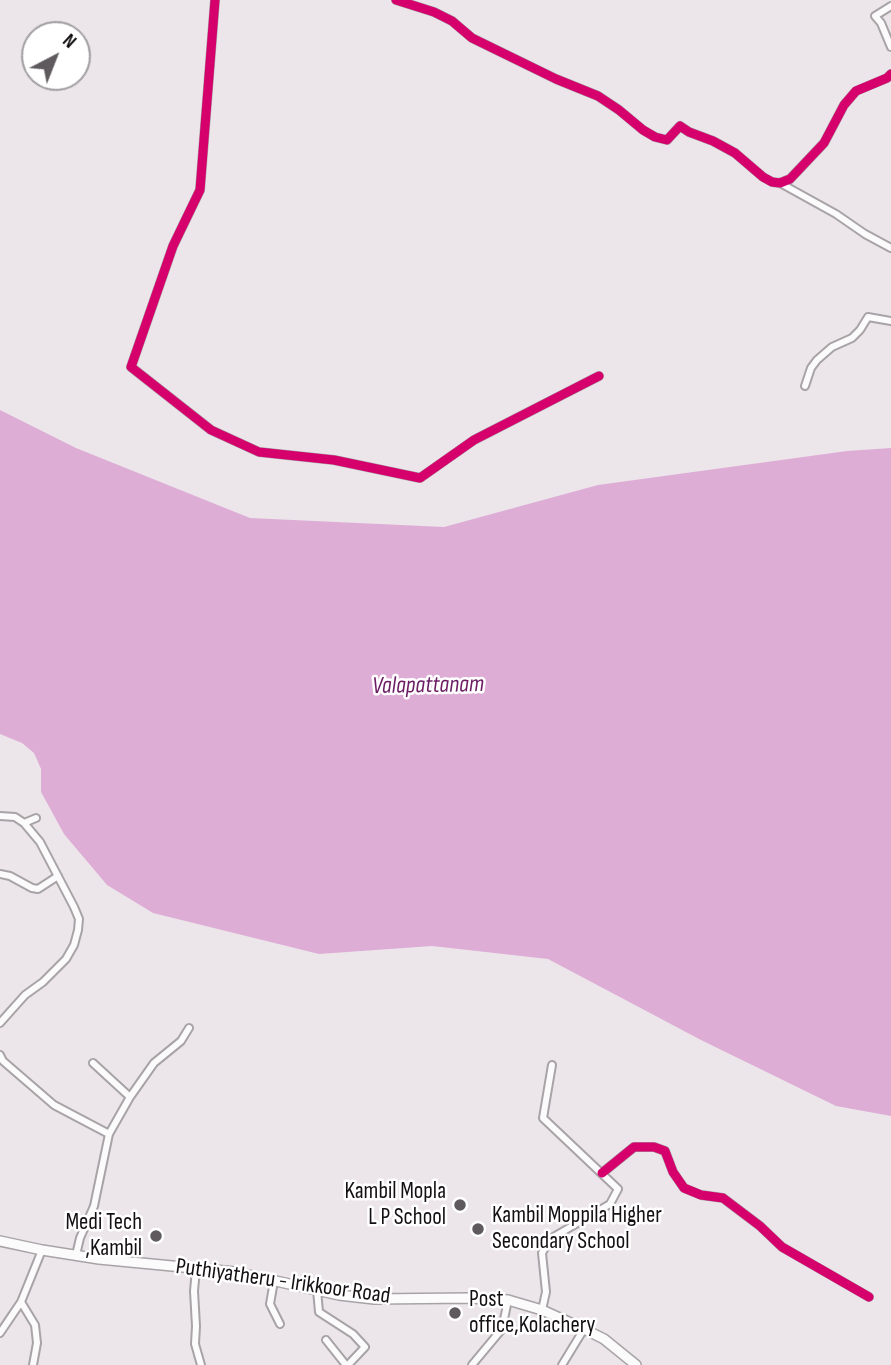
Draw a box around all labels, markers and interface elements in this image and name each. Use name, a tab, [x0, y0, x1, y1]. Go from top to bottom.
north arrow	[21, 21, 91, 91]
text: N	[58, 30, 81, 53]
water label: Valapattanam	[372, 671, 484, 701]
place label: Kambil Mopla L P School	[344, 1178, 446, 1232]
marker: Kambil Mopla L P School	[452, 1197, 468, 1213]
place label: Kambil Moppila Higher Secondary School	[492, 1202, 662, 1256]
place label: Medi Tech ,Kambil	[65, 1209, 142, 1263]
marker: Kambil Moppila Higher Secondary School	[470, 1221, 486, 1237]
marker: Medi Tech ,Kambil	[148, 1228, 164, 1244]
street label: Puthiyatheru - Irikkoor Road	[174, 1253, 392, 1311]
place label: Post office,Kolachery	[469, 1286, 595, 1340]
marker: Post office,Kolachery	[447, 1305, 463, 1321]

